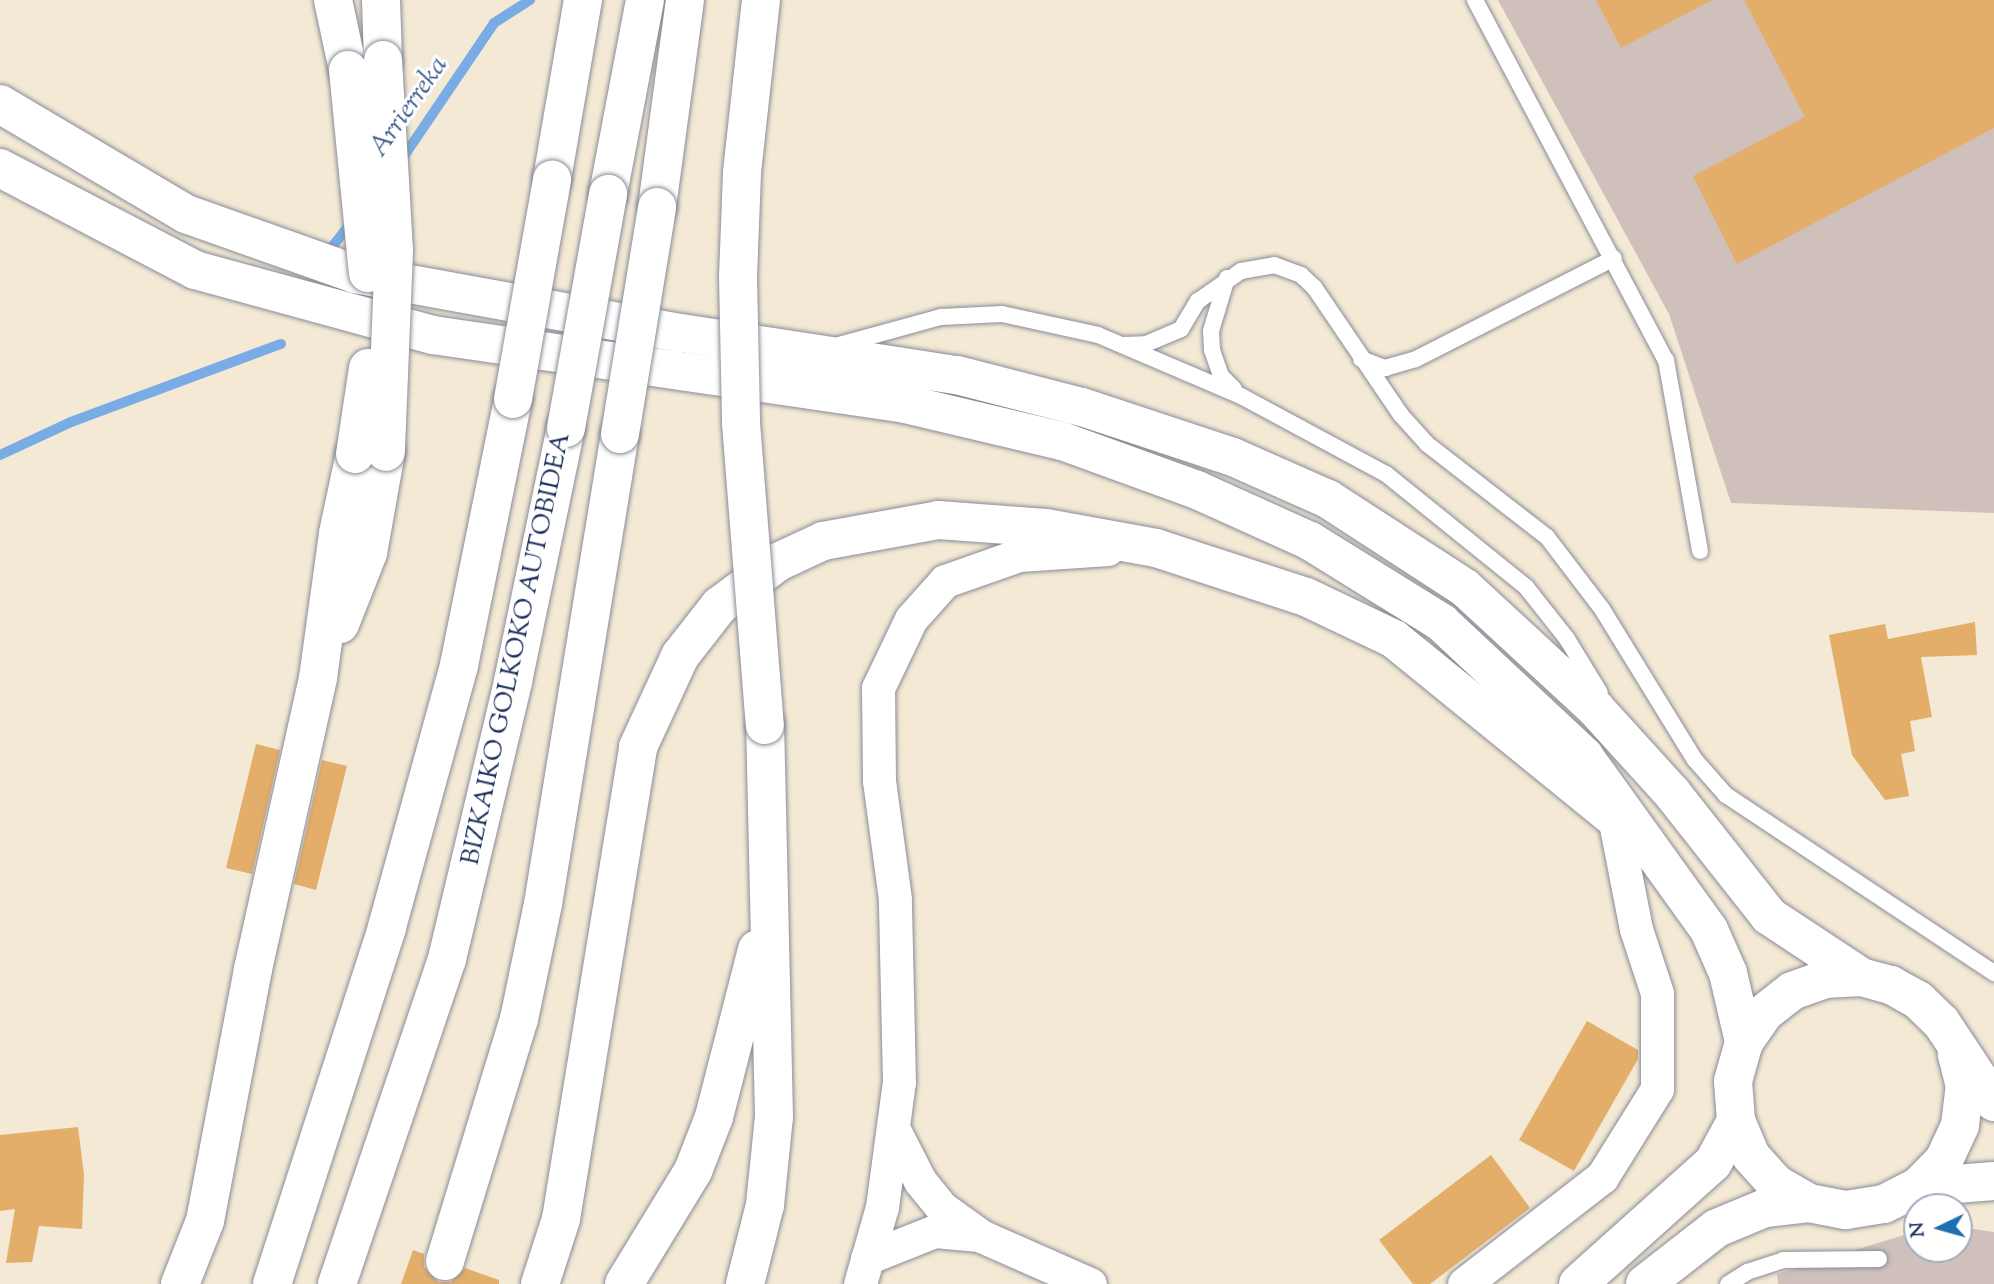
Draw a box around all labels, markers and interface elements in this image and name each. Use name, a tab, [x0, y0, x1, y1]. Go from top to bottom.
water label: Arrierreka	[362, 50, 456, 164]
street label: BIZKAIKO GOLKOKO AUTOBIDEA	[456, 430, 578, 868]
north arrow	[1903, 1193, 1973, 1263]
text: N	[1904, 1221, 1933, 1238]

